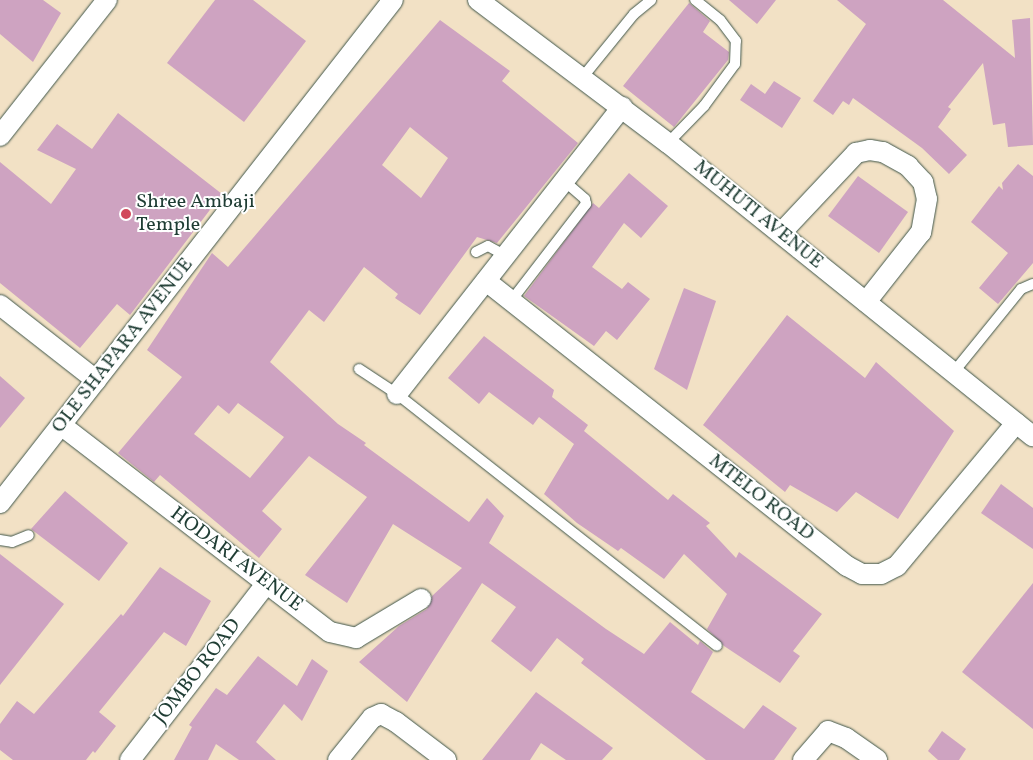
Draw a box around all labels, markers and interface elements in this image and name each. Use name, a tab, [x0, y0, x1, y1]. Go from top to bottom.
street label: MUHUTI AVENUE	[688, 155, 828, 275]
place label: Shree Ambaji Temple	[136, 190, 255, 237]
marker: Shree Ambaji Temple	[120, 208, 132, 220]
street label: OLE SHAPARA AVENUE	[47, 254, 199, 438]
street label: MTELO ROAD	[703, 449, 819, 547]
street label: HODARI AVENUE	[165, 502, 307, 618]
street label: JOMBO ROAD	[149, 614, 247, 730]

